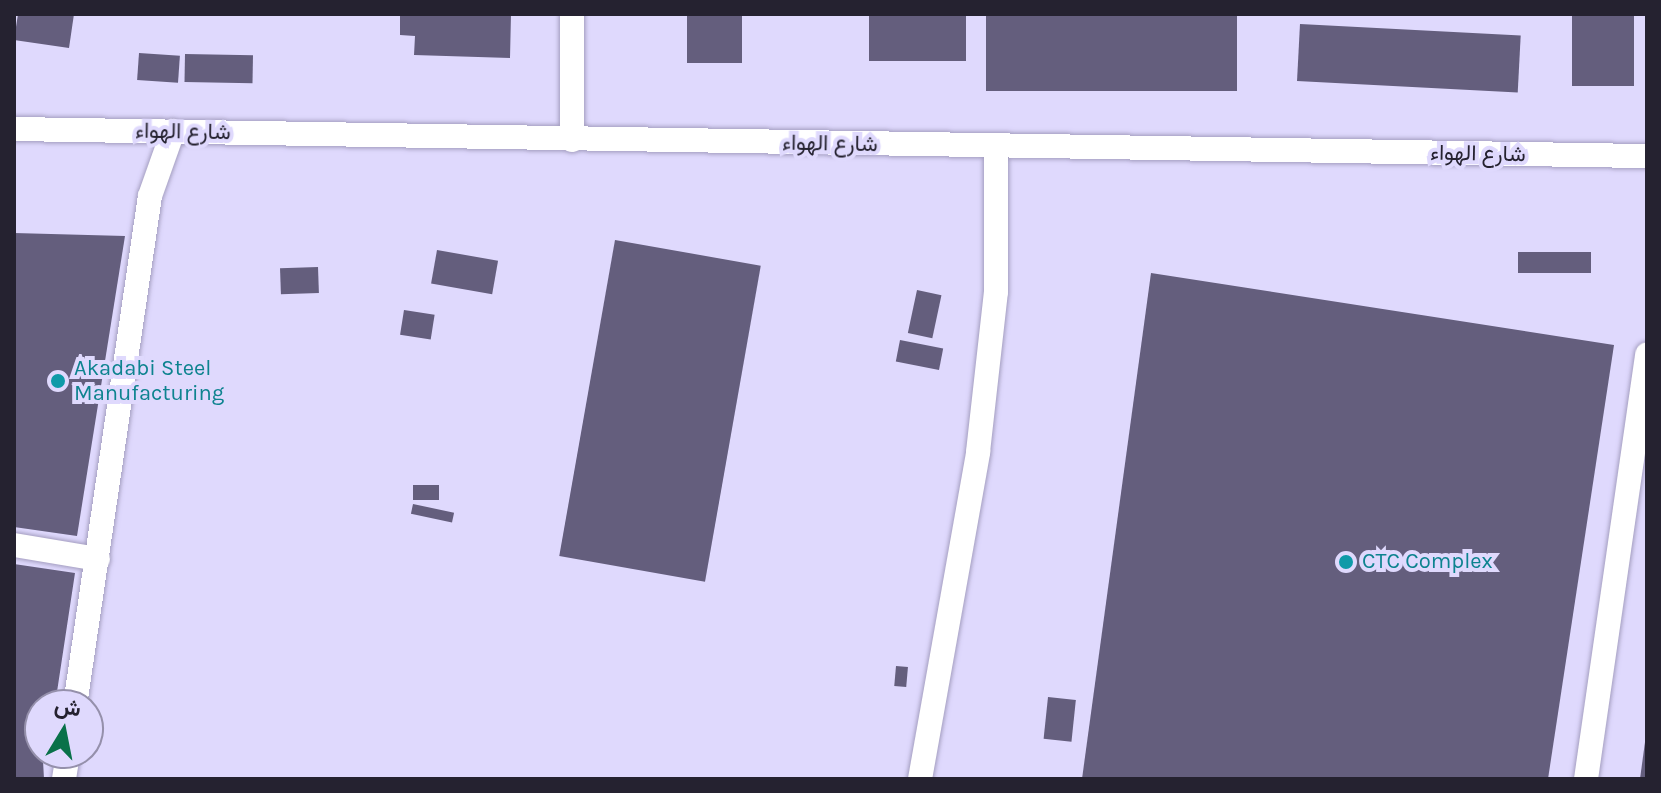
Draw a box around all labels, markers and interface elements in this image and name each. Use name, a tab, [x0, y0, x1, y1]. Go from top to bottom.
street label: شارع الهواء	[135, 118, 231, 146]
street label: شارع الهواء	[782, 130, 878, 158]
street label: شارع الهواء	[1430, 140, 1526, 168]
place label: Akadabi Steel Manufacturing	[74, 355, 224, 406]
marker: Akadabi Steel Manufacturing	[49, 372, 67, 390]
place label: CTC Complex	[1362, 549, 1493, 575]
marker: CTC Complex	[1337, 553, 1355, 571]
north arrow	[24, 689, 104, 769]
text: ش	[53, 692, 83, 722]

